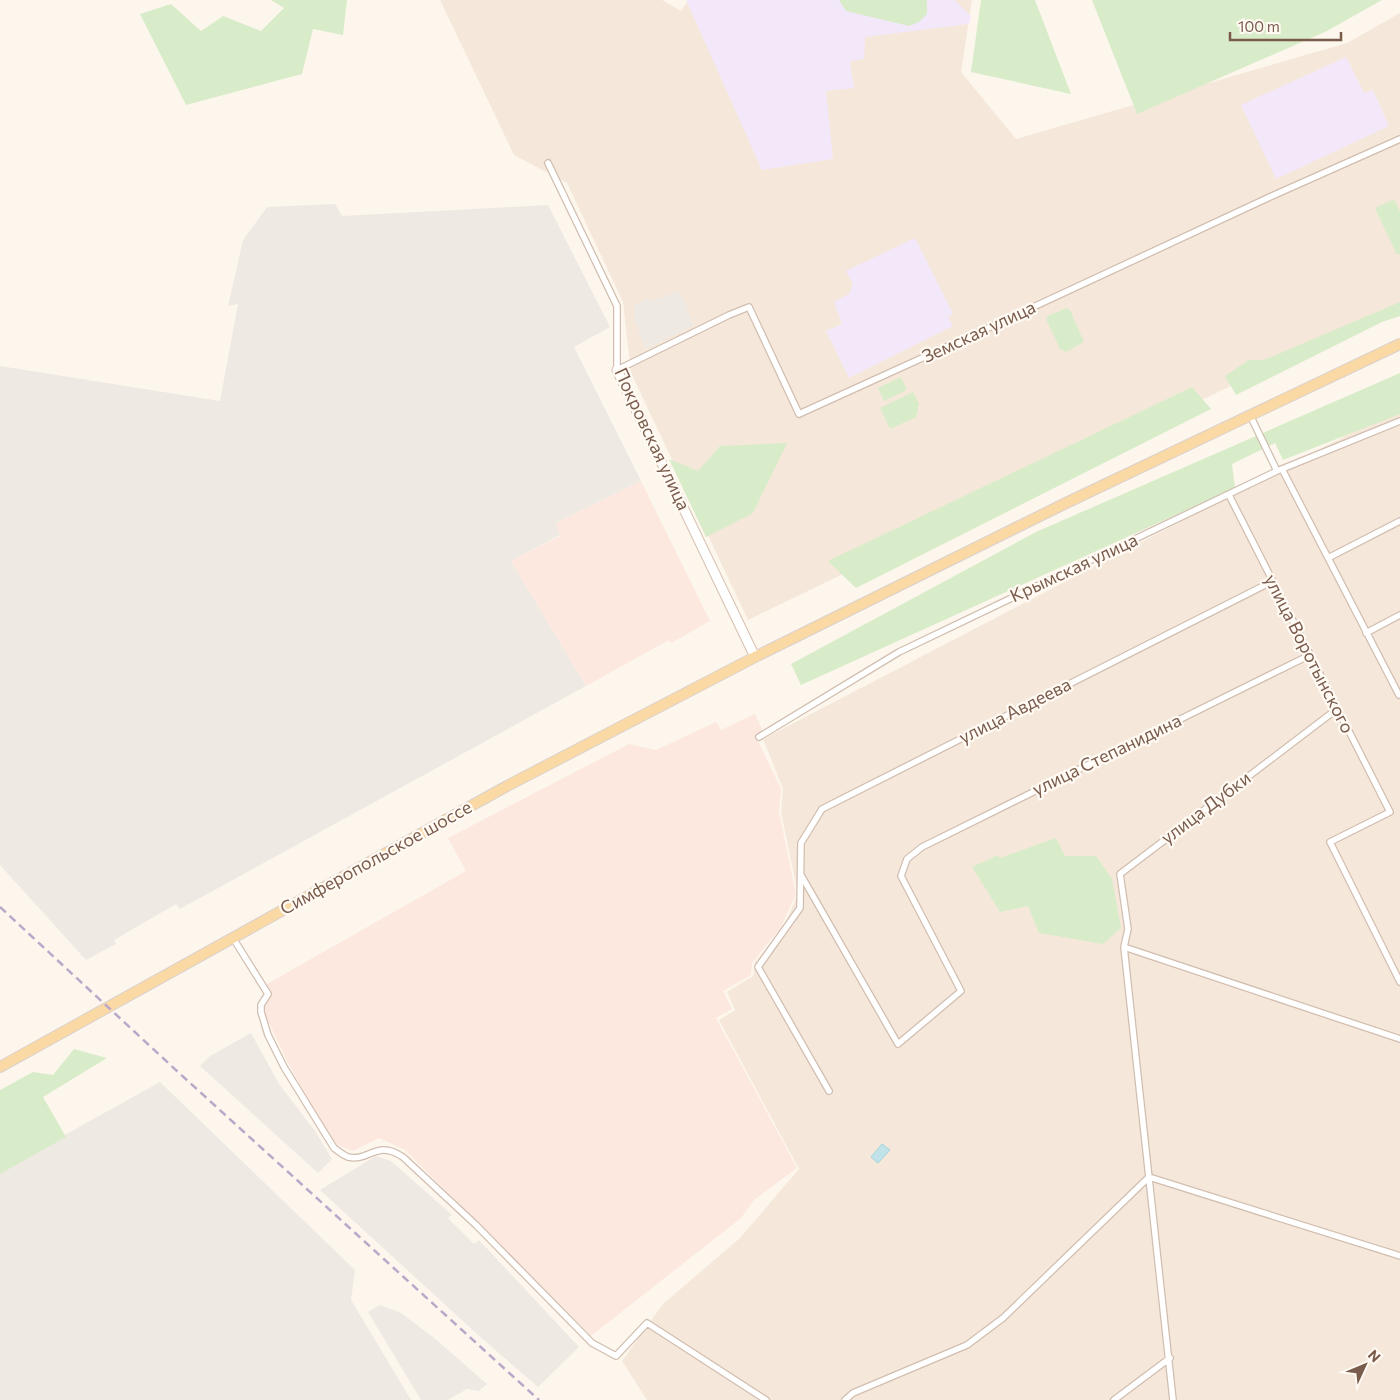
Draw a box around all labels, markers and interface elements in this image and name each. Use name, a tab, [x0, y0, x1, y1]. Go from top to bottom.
scale bar	[1230, 10, 1341, 42]
text: 100 m	[1238, 17, 1280, 35]
street label: Земская улица	[918, 295, 1039, 367]
street label: Покровская улица	[610, 364, 696, 513]
street label: Крымская улица	[1006, 528, 1141, 606]
street label: улица Воротынского	[1260, 570, 1360, 737]
street label: улица Авдеева	[955, 672, 1074, 748]
street label: улица Степанидина	[1028, 708, 1185, 800]
street label: улица Дубки	[1156, 766, 1255, 848]
street label: Симферопольское шоссе	[276, 795, 475, 919]
north arrow	[1340, 1340, 1390, 1390]
text: N	[1365, 1346, 1384, 1365]

